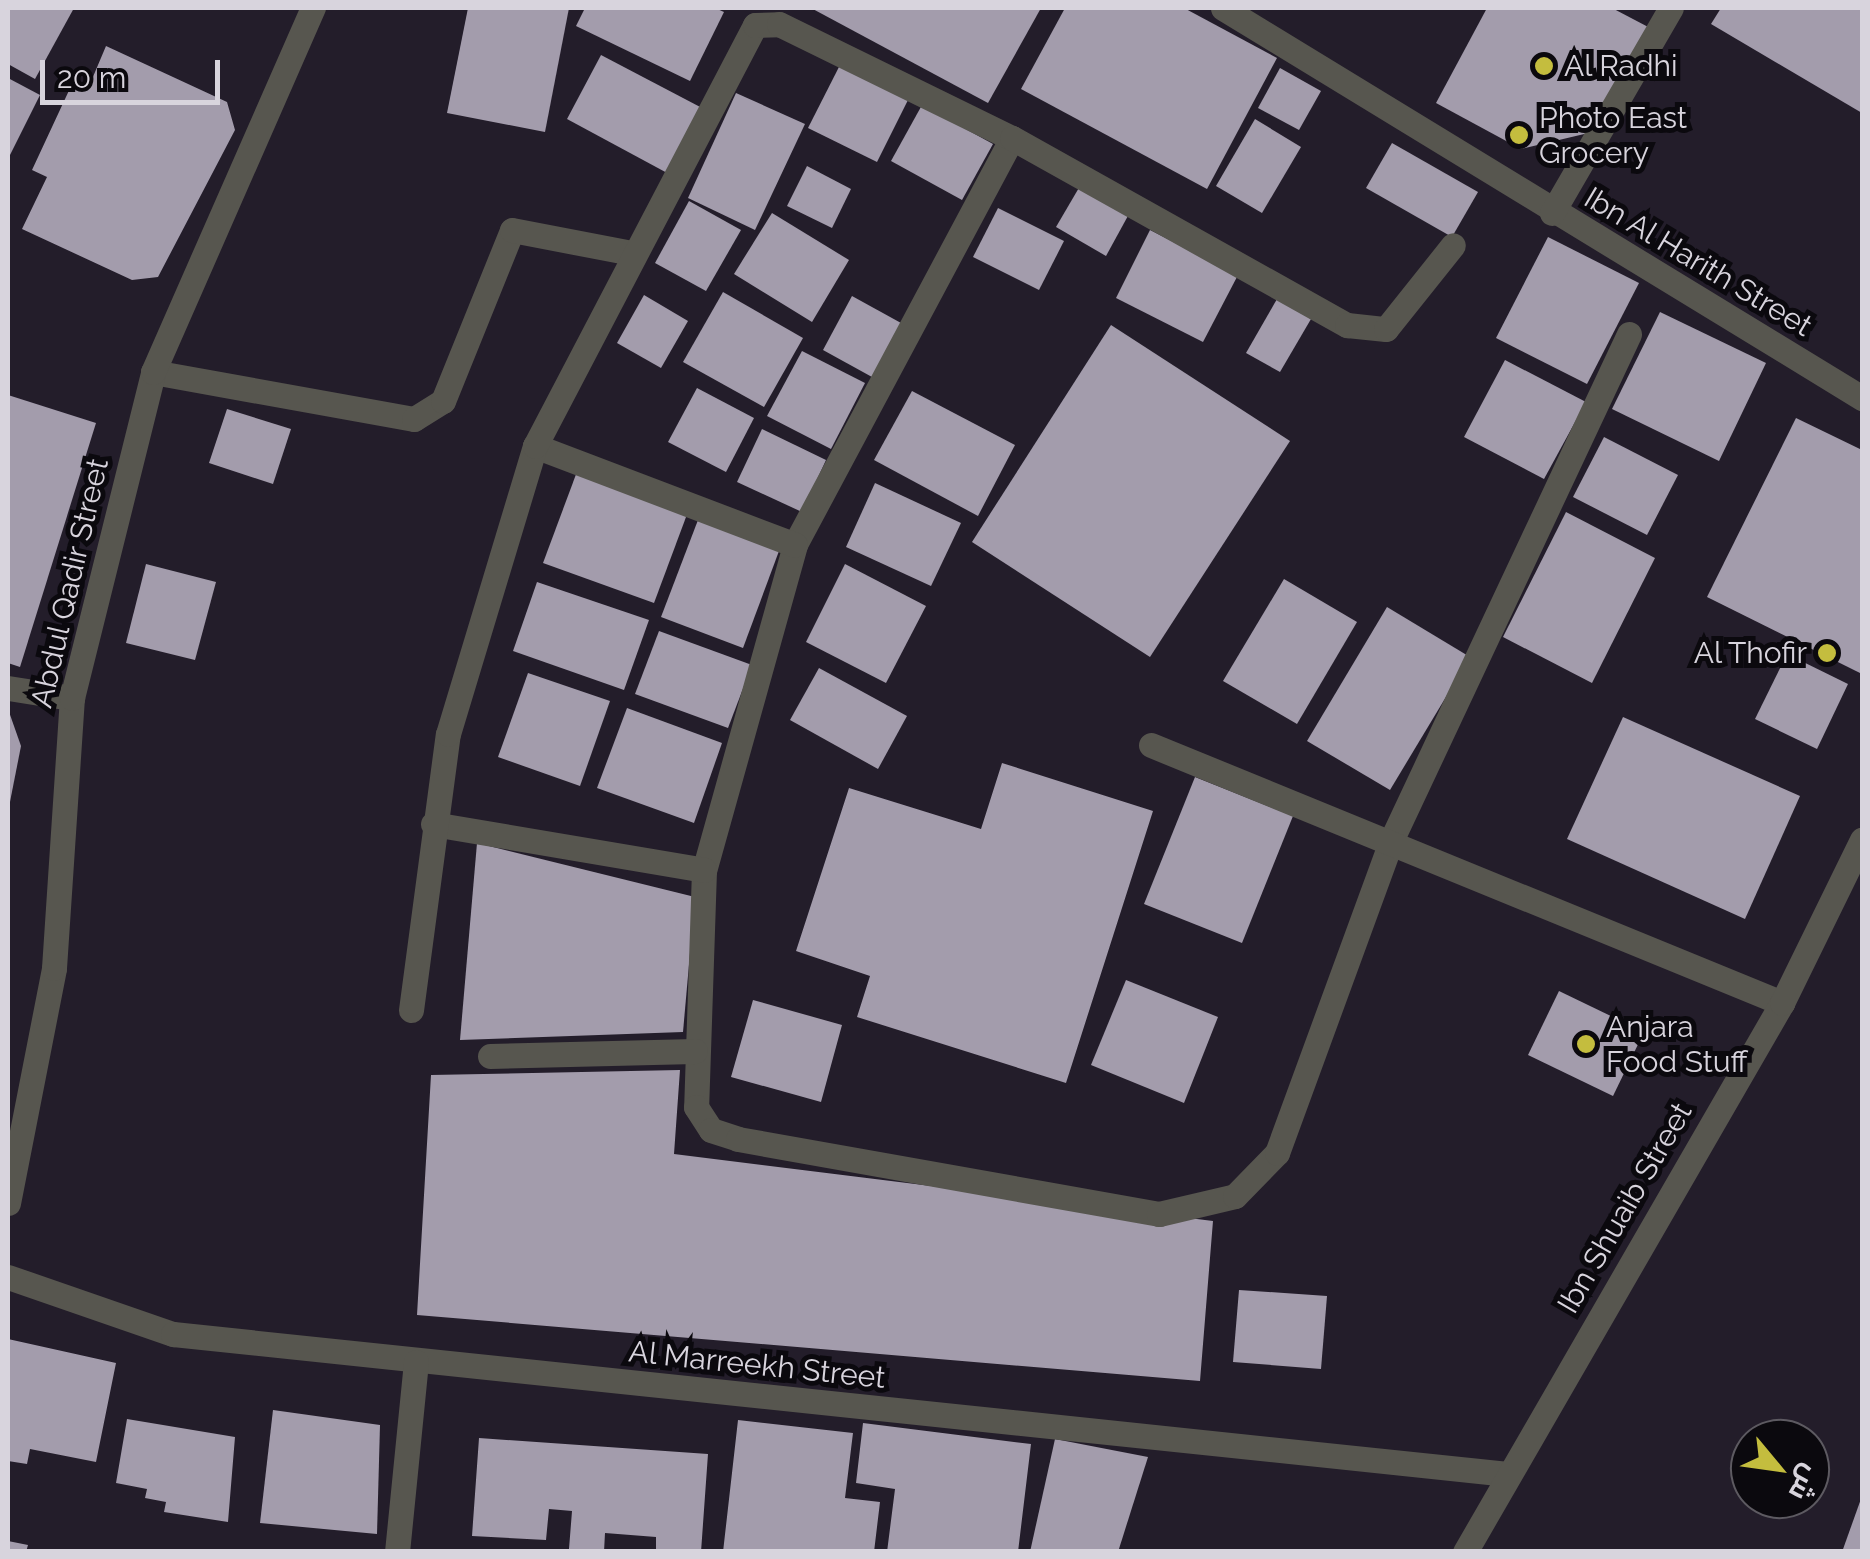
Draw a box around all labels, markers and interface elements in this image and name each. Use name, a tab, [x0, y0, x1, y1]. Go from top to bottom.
scale bar	[45, 40, 225, 102]
place label: Al Radhi	[1564, 48, 1678, 84]
marker: Al Radhi	[1533, 55, 1555, 77]
text: 20 m	[57, 60, 126, 95]
place label: Photo East Grocery	[1539, 100, 1687, 170]
marker: Photo East Grocery	[1508, 124, 1530, 146]
street label: Ibn Al Harith Street	[1577, 179, 1819, 345]
street label: Abdul Qadir Street	[24, 454, 116, 712]
place label: Al Thofir	[1692, 635, 1807, 671]
marker: Al Thofir	[1816, 642, 1838, 664]
place label: Anjara Food Stuff	[1606, 1009, 1748, 1080]
marker: Anjara Food Stuff	[1575, 1033, 1597, 1055]
street label: Ibn Shuaib Street	[1550, 1096, 1700, 1320]
street label: Al Marreekh Street	[627, 1334, 887, 1396]
north arrow	[1730, 1419, 1830, 1519]
text: ش	[1782, 1459, 1828, 1507]

